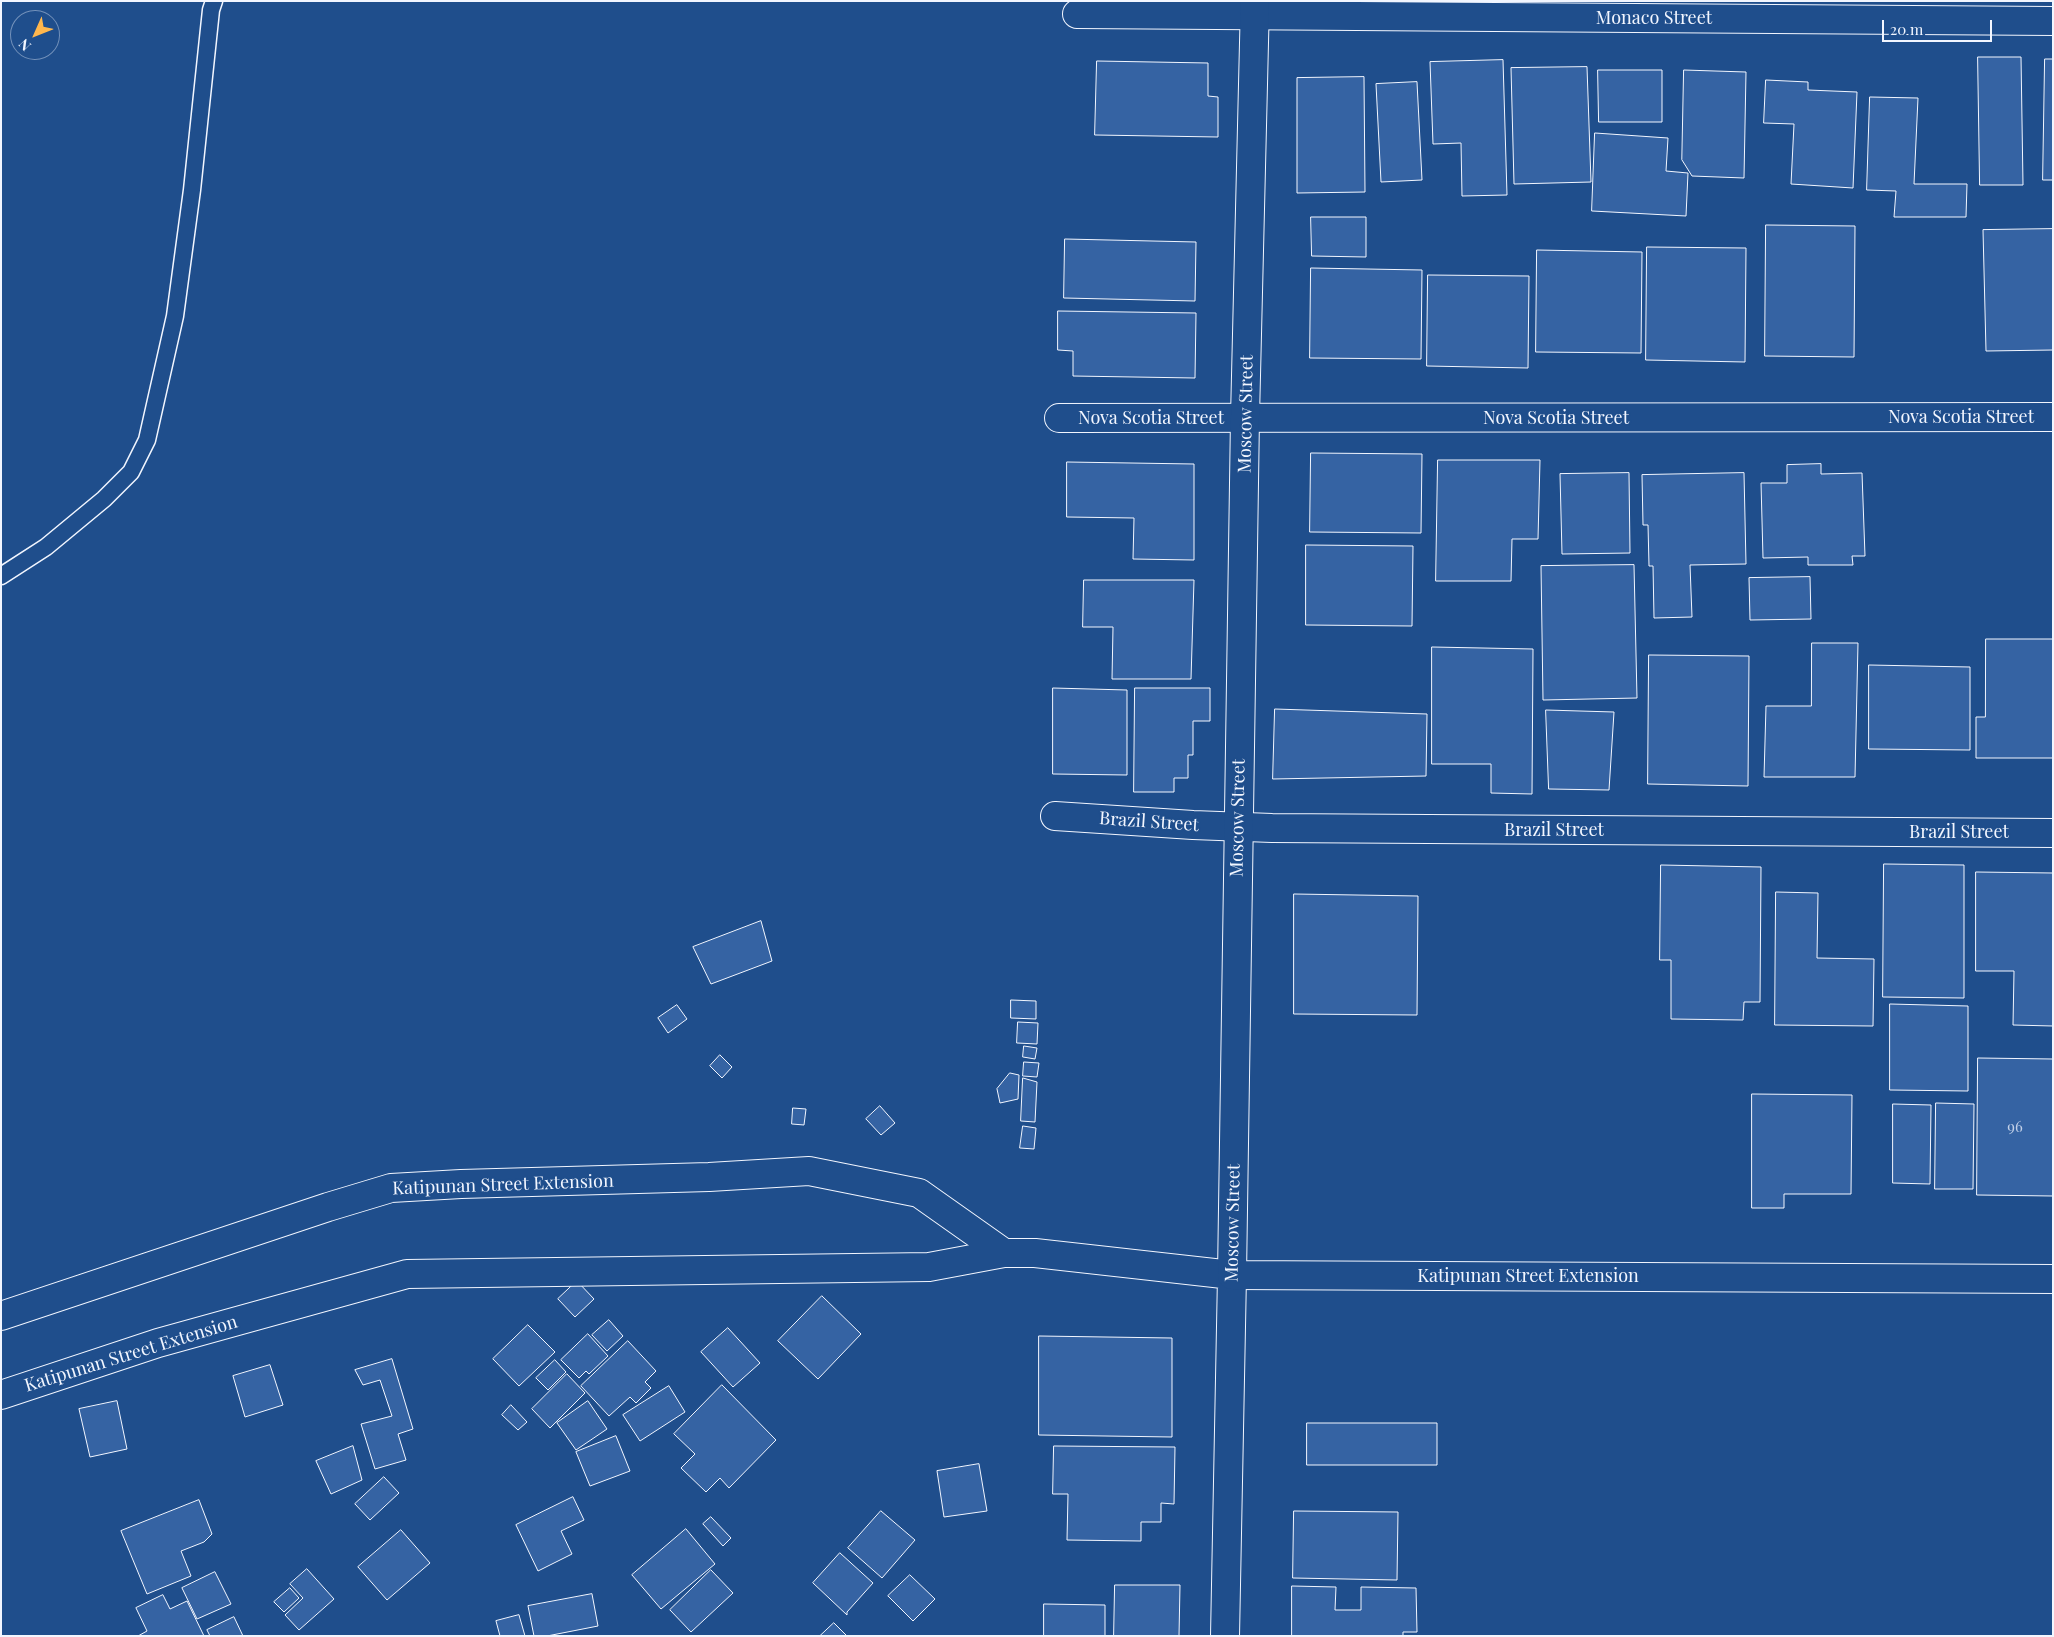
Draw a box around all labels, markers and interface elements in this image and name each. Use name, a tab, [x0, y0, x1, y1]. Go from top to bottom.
street label: Monaco Street	[1596, 7, 1712, 29]
north arrow	[10, 10, 60, 60]
scale bar	[1884, 10, 1994, 42]
text: 20 m	[1890, 19, 1923, 39]
text: N	[14, 35, 35, 55]
street label: Moscow Street	[1234, 355, 1258, 473]
street label: Nova Scotia Street	[1888, 406, 2034, 428]
street label: Nova Scotia Street	[1078, 407, 1224, 429]
street label: Nova Scotia Street	[1483, 407, 1629, 429]
street label: Moscow Street	[1226, 759, 1250, 877]
street label: Brazil Street	[1098, 808, 1200, 836]
street label: Brazil Street	[1504, 819, 1604, 841]
street label: Brazil Street	[1909, 821, 2009, 843]
house number: 96	[2007, 1118, 2023, 1136]
street label: Moscow Street	[1221, 1164, 1245, 1282]
street label: Katipunan Street Extension	[392, 1170, 614, 1200]
street label: Katipunan Street Extension	[1417, 1265, 1639, 1287]
street label: Katipunan Street Extension	[22, 1311, 240, 1397]

